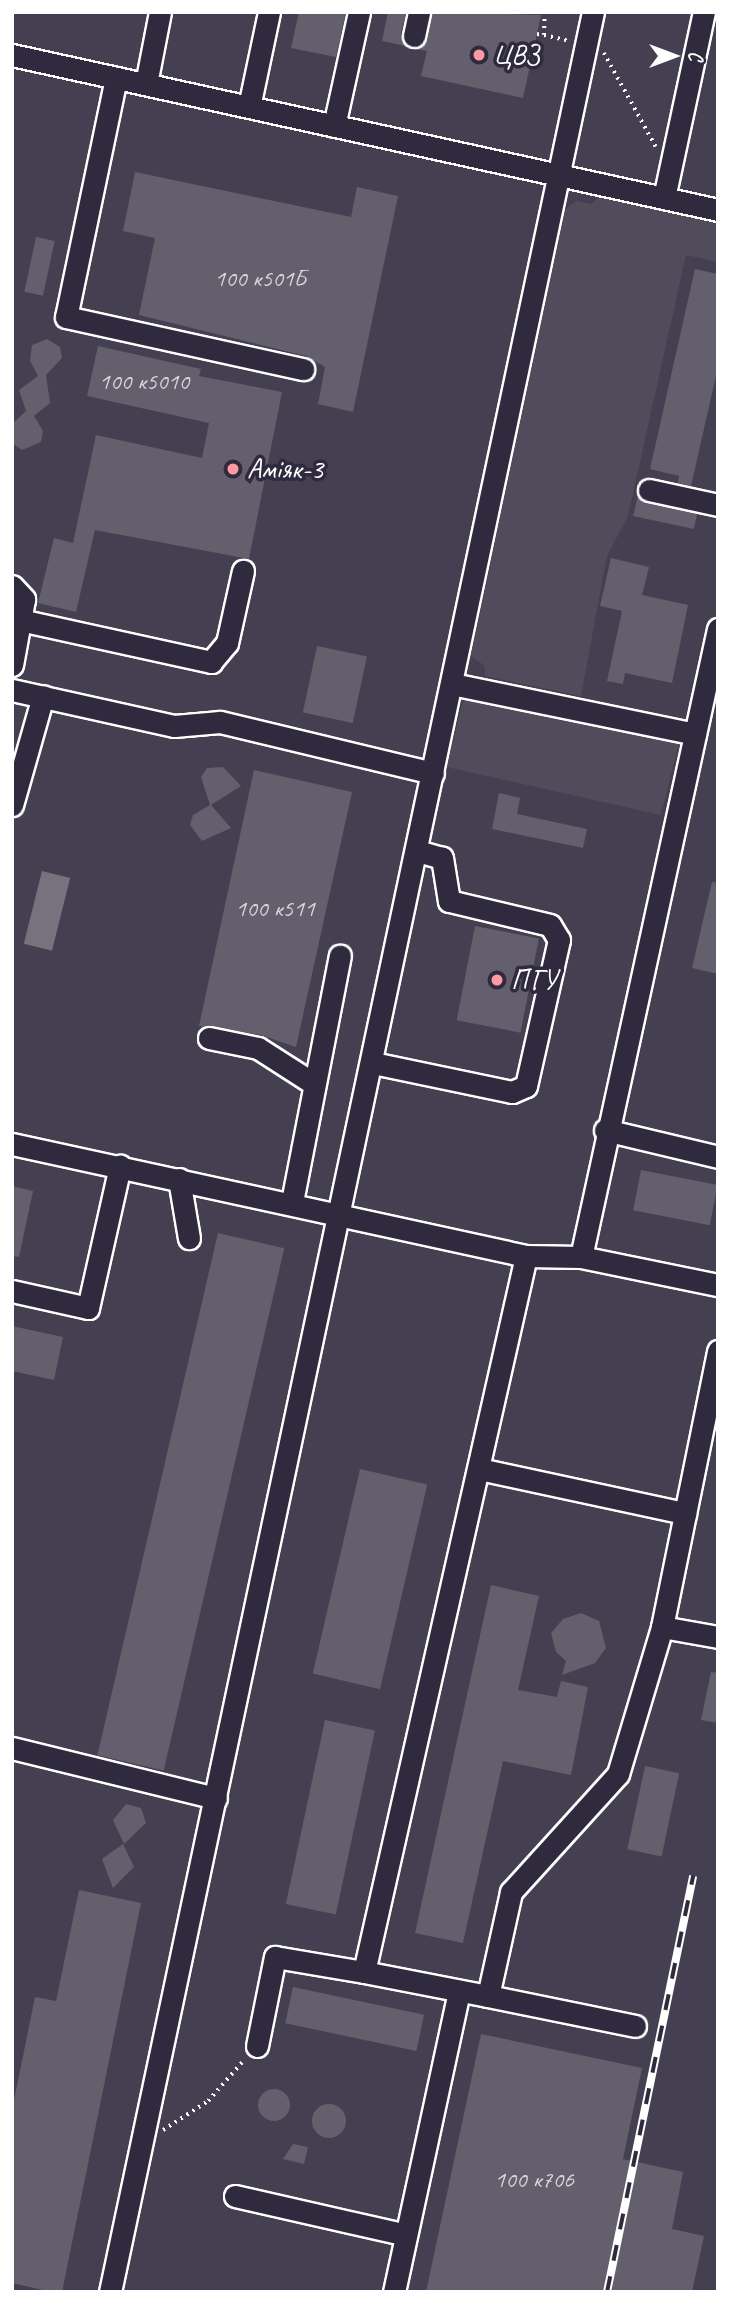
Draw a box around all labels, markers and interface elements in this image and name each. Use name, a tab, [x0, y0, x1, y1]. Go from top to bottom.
north arrow	[639, 21, 709, 91]
place label: ЦВЗ	[493, 38, 539, 72]
marker: ЦВЗ	[471, 47, 487, 63]
text: С	[683, 51, 707, 61]
house number: 100 к501Б	[214, 265, 306, 293]
house number: 100 к5010	[99, 368, 189, 396]
place label: Аміяк-3	[247, 452, 323, 486]
marker: Аміяк-3	[225, 461, 241, 477]
house number: 100 к511	[235, 895, 315, 923]
place label: ПГУ	[511, 963, 557, 997]
marker: ПГУ	[489, 972, 505, 988]
house number: 100 к706	[494, 2166, 574, 2194]

